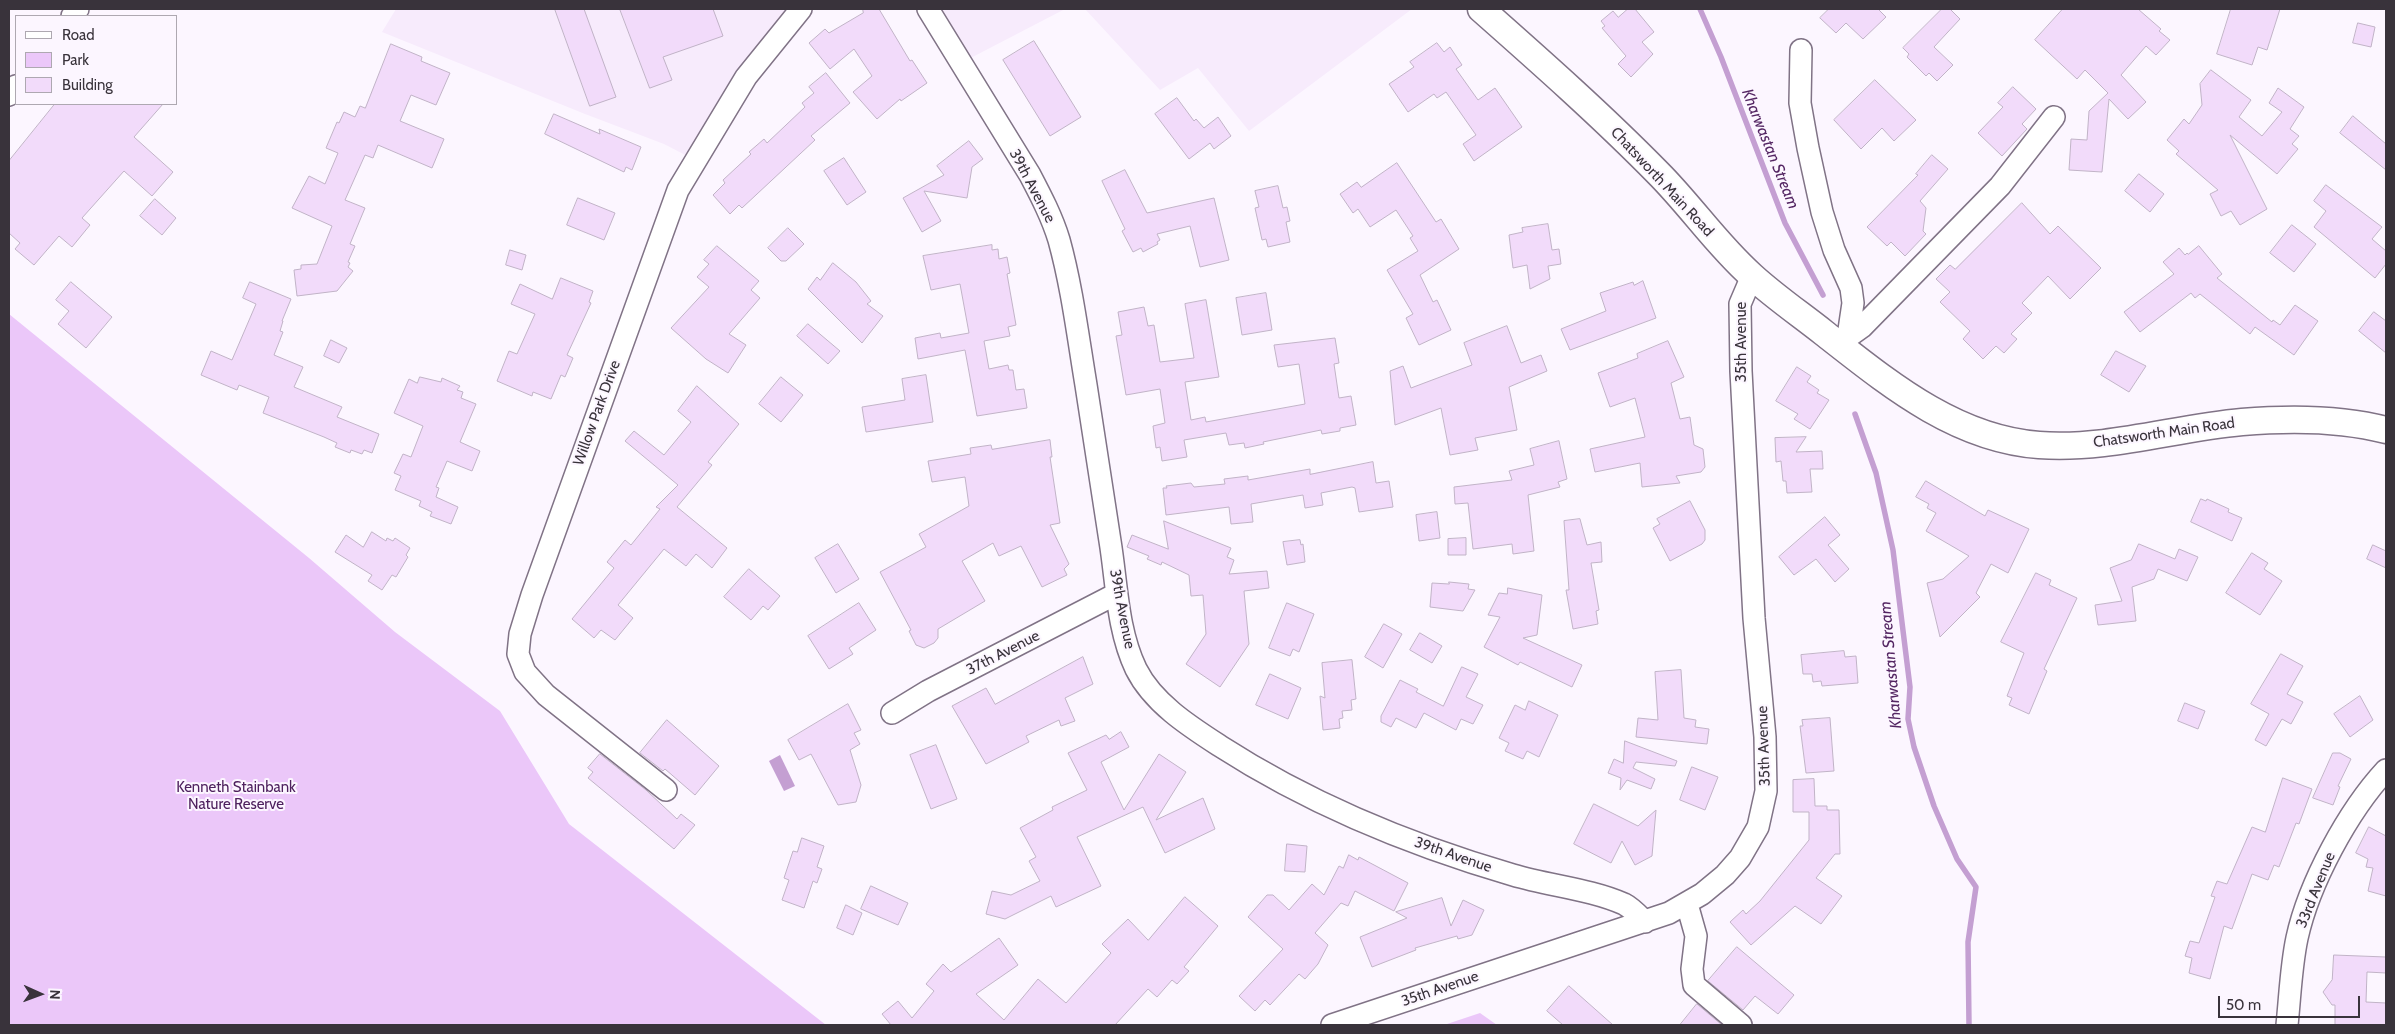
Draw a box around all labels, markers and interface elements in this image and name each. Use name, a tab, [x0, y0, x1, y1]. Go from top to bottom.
legend	[15, 15, 178, 105]
text: Road	[62, 26, 95, 44]
text: Park	[62, 51, 89, 69]
text: Building	[62, 76, 113, 94]
water label: Kharwastan Stream	[1737, 86, 1803, 212]
street label: Chatsworth Main Road	[1607, 124, 1717, 240]
street label: 39th Avenue	[1005, 146, 1059, 226]
street label: 35th Avenue	[1733, 302, 1751, 382]
street label: Willow Park Drive	[570, 358, 624, 468]
street label: Chatsworth Main Road	[2092, 414, 2236, 452]
street label: 39th Avenue	[1105, 568, 1139, 650]
water label: Kharwastan Stream	[1876, 601, 1906, 729]
street label: 37th Avenue	[963, 627, 1043, 679]
street label: 35th Avenue	[1754, 706, 1774, 786]
park label: Kenneth Stainbank Nature Reserve	[176, 779, 296, 814]
street label: 39th Avenue	[1412, 833, 1494, 877]
street label: 33rd Avenue	[2293, 850, 2339, 930]
street label: 35th Avenue	[1399, 967, 1481, 1011]
north arrow	[15, 969, 65, 1019]
scale bar	[2220, 986, 2362, 1018]
text: N	[46, 989, 64, 1000]
text: 50 m	[2226, 996, 2261, 1014]

